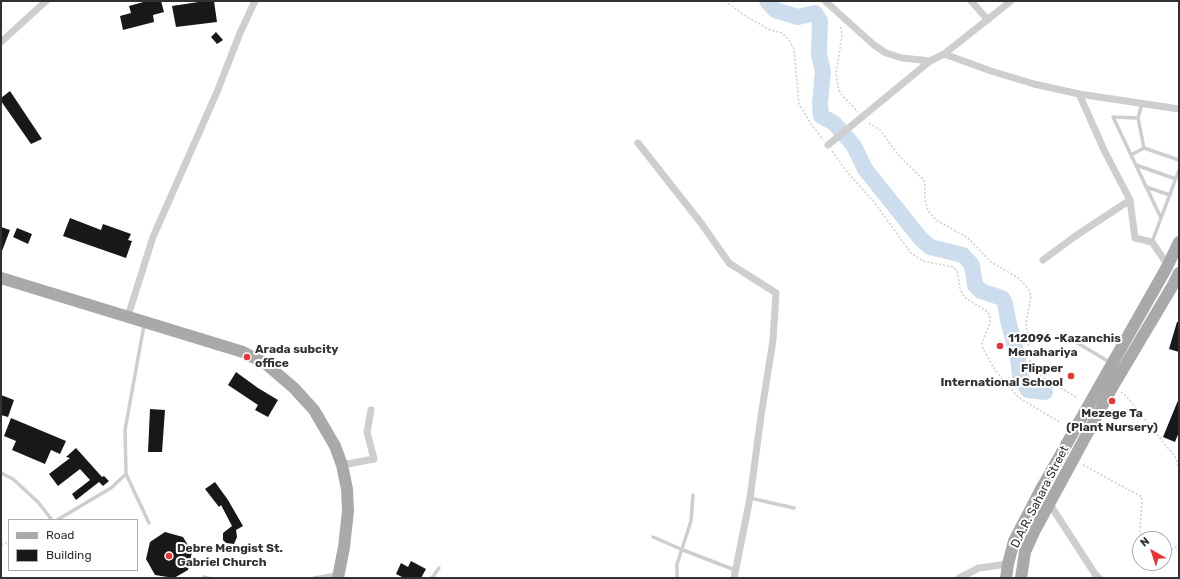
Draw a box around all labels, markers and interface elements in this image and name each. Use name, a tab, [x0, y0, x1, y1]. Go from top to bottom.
place label: 112096 -Kazanchis Menahariya	[1008, 332, 1121, 360]
marker: 112096 -Kazanchis Menahariya	[995, 341, 1005, 351]
place label: Arada subcity office	[255, 343, 338, 371]
marker: Arada subcity office	[242, 352, 252, 362]
place label: Flipper International School	[940, 362, 1063, 390]
marker: Flipper International School	[1066, 371, 1076, 381]
marker: Mezege Ta (Plant Nursery)	[1107, 396, 1117, 406]
place label: Mezege Ta (Plant Nursery)	[1066, 407, 1158, 435]
street label: D.A.R. Sahara Street	[1008, 444, 1072, 550]
legend	[8, 519, 138, 571]
text: Road	[46, 528, 74, 542]
north arrow	[1132, 531, 1172, 571]
text: N	[1138, 535, 1152, 550]
place label: Debre Mengist St. Gabriel Church	[177, 542, 283, 570]
text: Building	[46, 548, 92, 562]
marker: Debre Mengist St. Gabriel Church	[164, 551, 174, 561]

